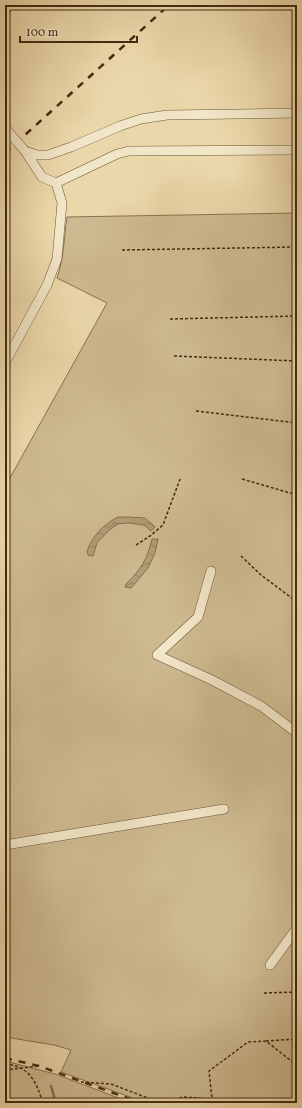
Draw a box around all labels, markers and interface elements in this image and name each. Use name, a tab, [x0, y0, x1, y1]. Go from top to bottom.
scale bar	[20, 18, 137, 44]
text: 100 m	[26, 25, 59, 41]

